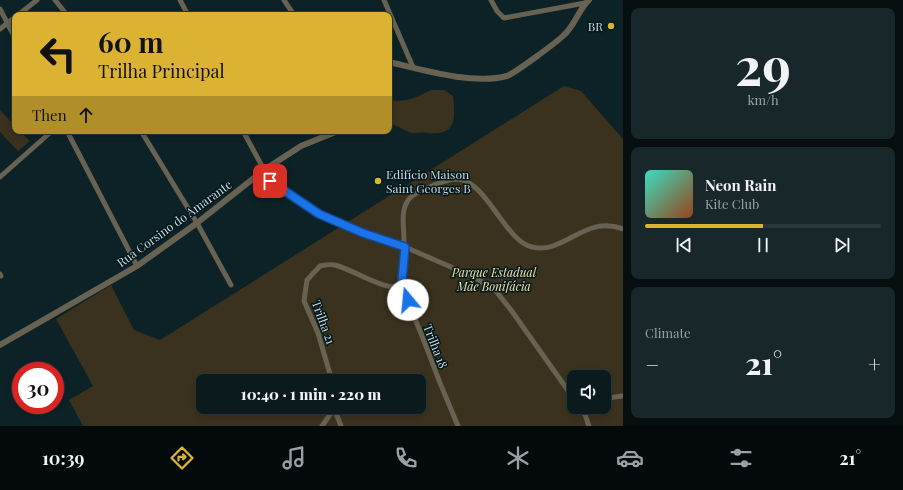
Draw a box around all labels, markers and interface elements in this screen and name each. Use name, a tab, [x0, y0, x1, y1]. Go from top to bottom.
place label: BR	[588, 18, 603, 34]
marker: BR	[606, 21, 616, 31]
text: 60 m	[98, 23, 164, 60]
icon: left	[32, 28, 84, 80]
text: 29	[735, 30, 791, 99]
text: Trilha Principal	[98, 59, 225, 83]
text: km/h	[747, 91, 779, 108]
icon: ahead	[75, 104, 97, 126]
text: Then	[32, 105, 67, 125]
pin	[253, 164, 287, 198]
place label: Edifício Maison Saint Georges B	[386, 166, 471, 196]
icon: arrive	[259, 170, 281, 192]
text: Neon Rain	[705, 175, 776, 195]
street label: Rua Corsino do Amarante	[113, 176, 235, 270]
marker: Edifício Maison Saint Georges B	[373, 176, 383, 186]
text: Kite Club	[705, 195, 759, 212]
icon: previous	[673, 234, 695, 256]
icon: pause	[752, 234, 774, 256]
icon: next	[831, 234, 853, 256]
park label: Parque Estadual Mãe Bonifácia	[451, 264, 537, 294]
position arrow	[387, 279, 429, 321]
street label: Trilha 21	[309, 298, 340, 347]
street label: Trilha 18	[420, 322, 452, 370]
text: Climate	[645, 324, 691, 341]
text: 21°	[745, 343, 782, 383]
text: −	[645, 349, 659, 379]
text: +	[868, 349, 881, 379]
speed limit sign: 30	[12, 362, 64, 414]
map controls	[567, 370, 611, 414]
button: sound	[567, 370, 611, 414]
text: 10:40 · 1 min · 220 m	[241, 384, 381, 404]
icon: directions	[168, 444, 196, 472]
icon: music	[280, 444, 308, 472]
icon: phone	[392, 444, 420, 472]
icon: climate	[504, 444, 532, 472]
icon: car	[616, 444, 644, 472]
icon: filters	[727, 444, 755, 472]
text: 10:39	[42, 446, 84, 470]
text: 21°	[839, 446, 861, 470]

